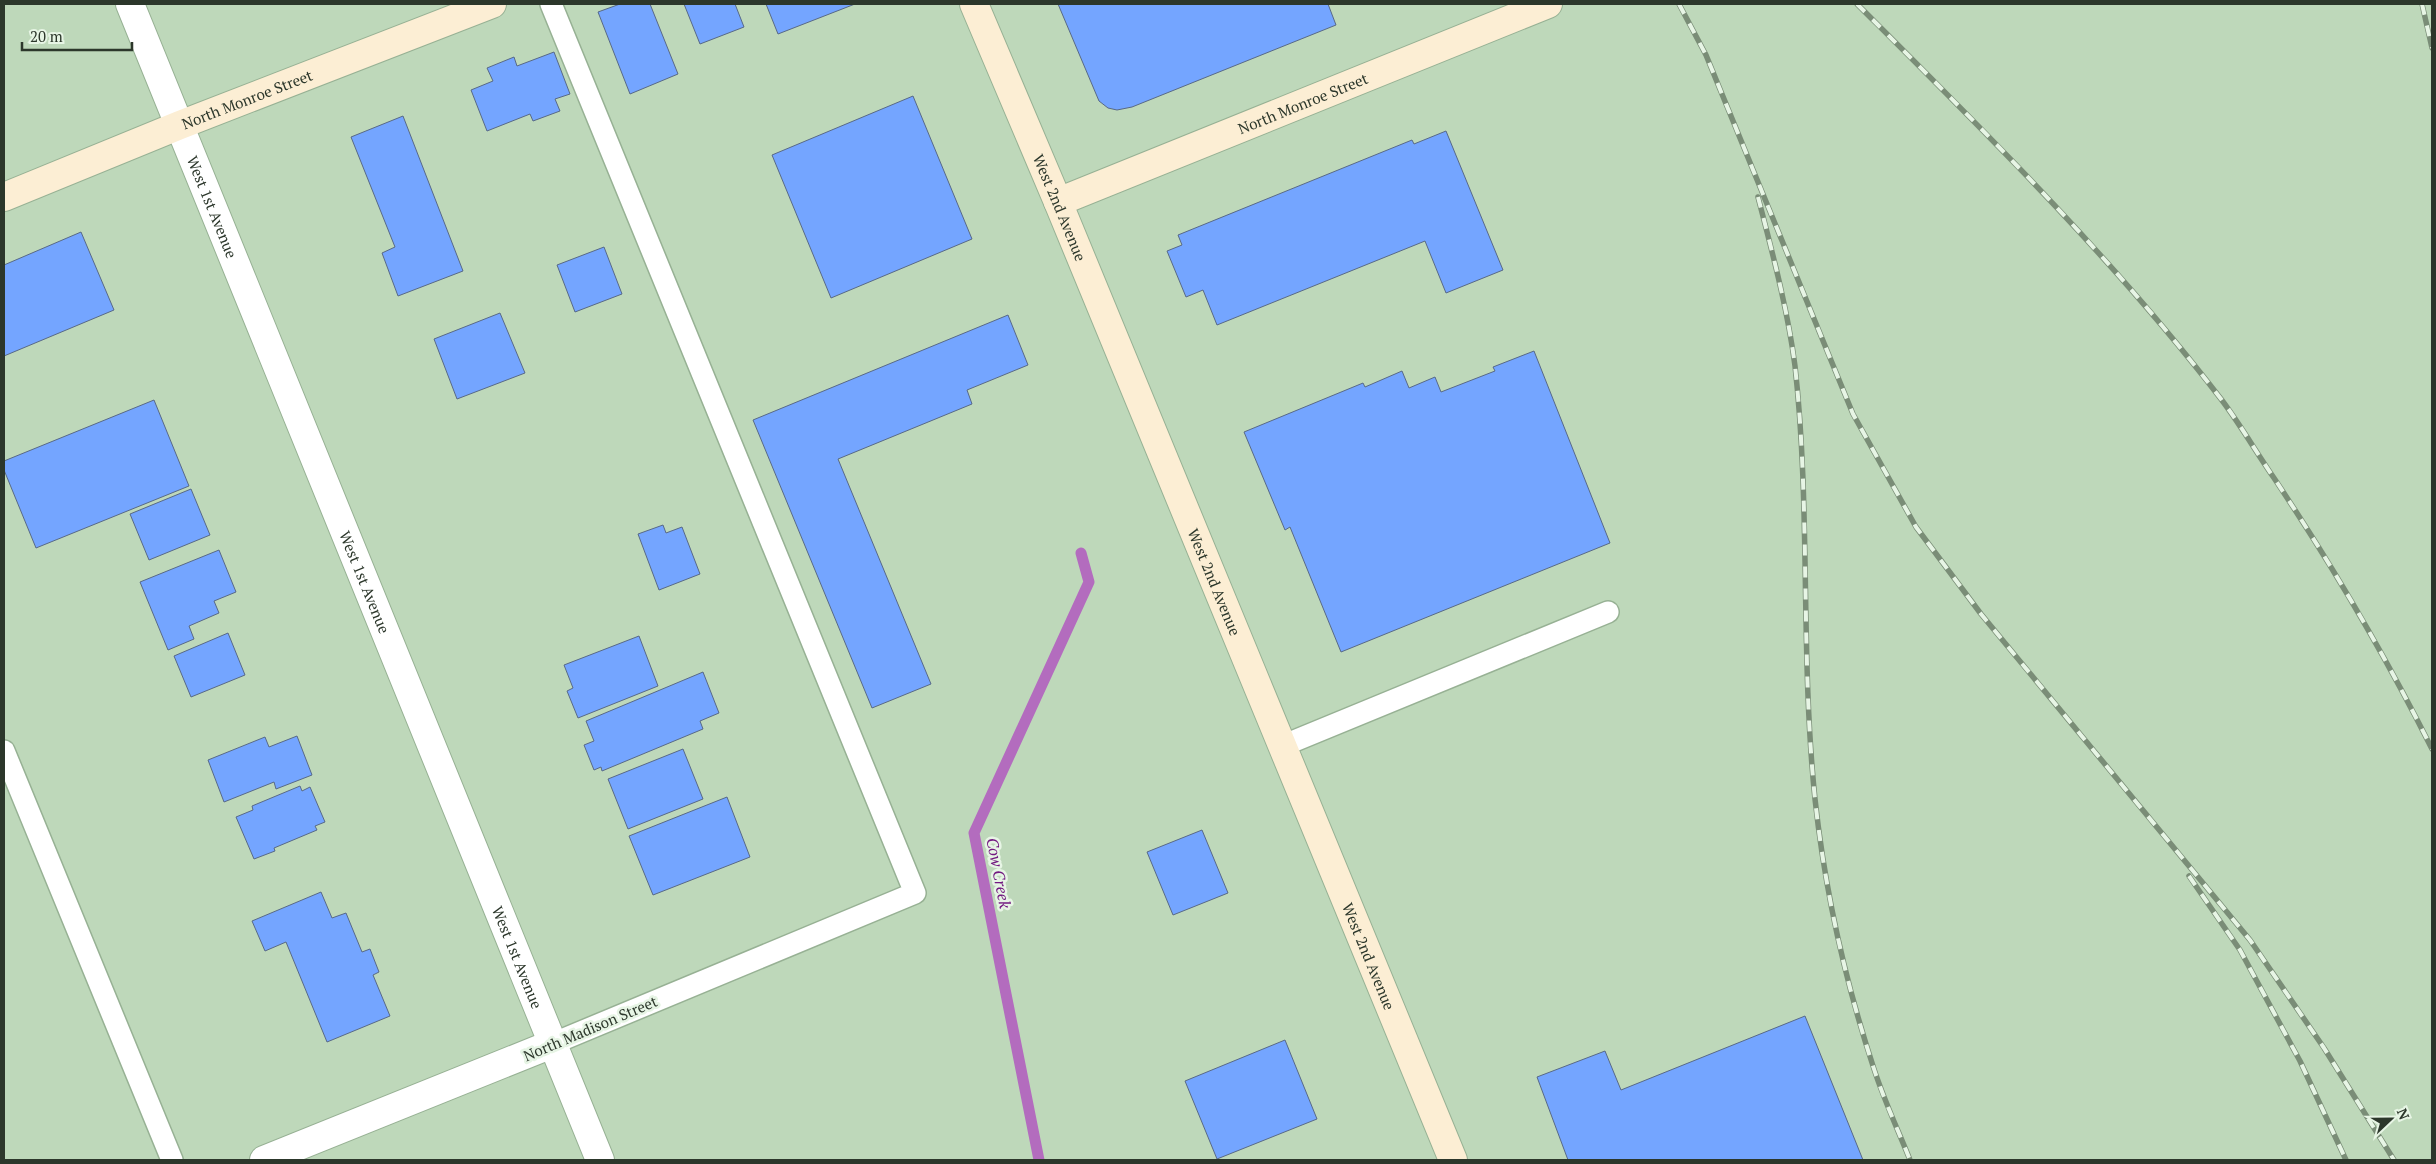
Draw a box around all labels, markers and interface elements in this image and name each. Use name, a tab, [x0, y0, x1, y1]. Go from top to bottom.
scale bar	[22, 20, 132, 52]
text: 20 m	[30, 26, 63, 46]
street label: North Monroe Street	[179, 64, 316, 133]
street label: North Monroe Street	[1235, 68, 1371, 138]
street label: West 2nd Avenue	[1029, 151, 1091, 264]
street label: West 1st Avenue	[183, 153, 242, 261]
street label: West 2nd Avenue	[1184, 525, 1246, 638]
street label: West 1st Avenue	[335, 528, 395, 636]
water label: Cow Creek	[981, 836, 1017, 910]
street label: West 2nd Avenue	[1338, 900, 1400, 1013]
street label: West 1st Avenue	[488, 903, 547, 1011]
street label: North Madison Street	[520, 991, 661, 1065]
north arrow	[2366, 1094, 2416, 1144]
text: N	[2393, 1105, 2414, 1123]

